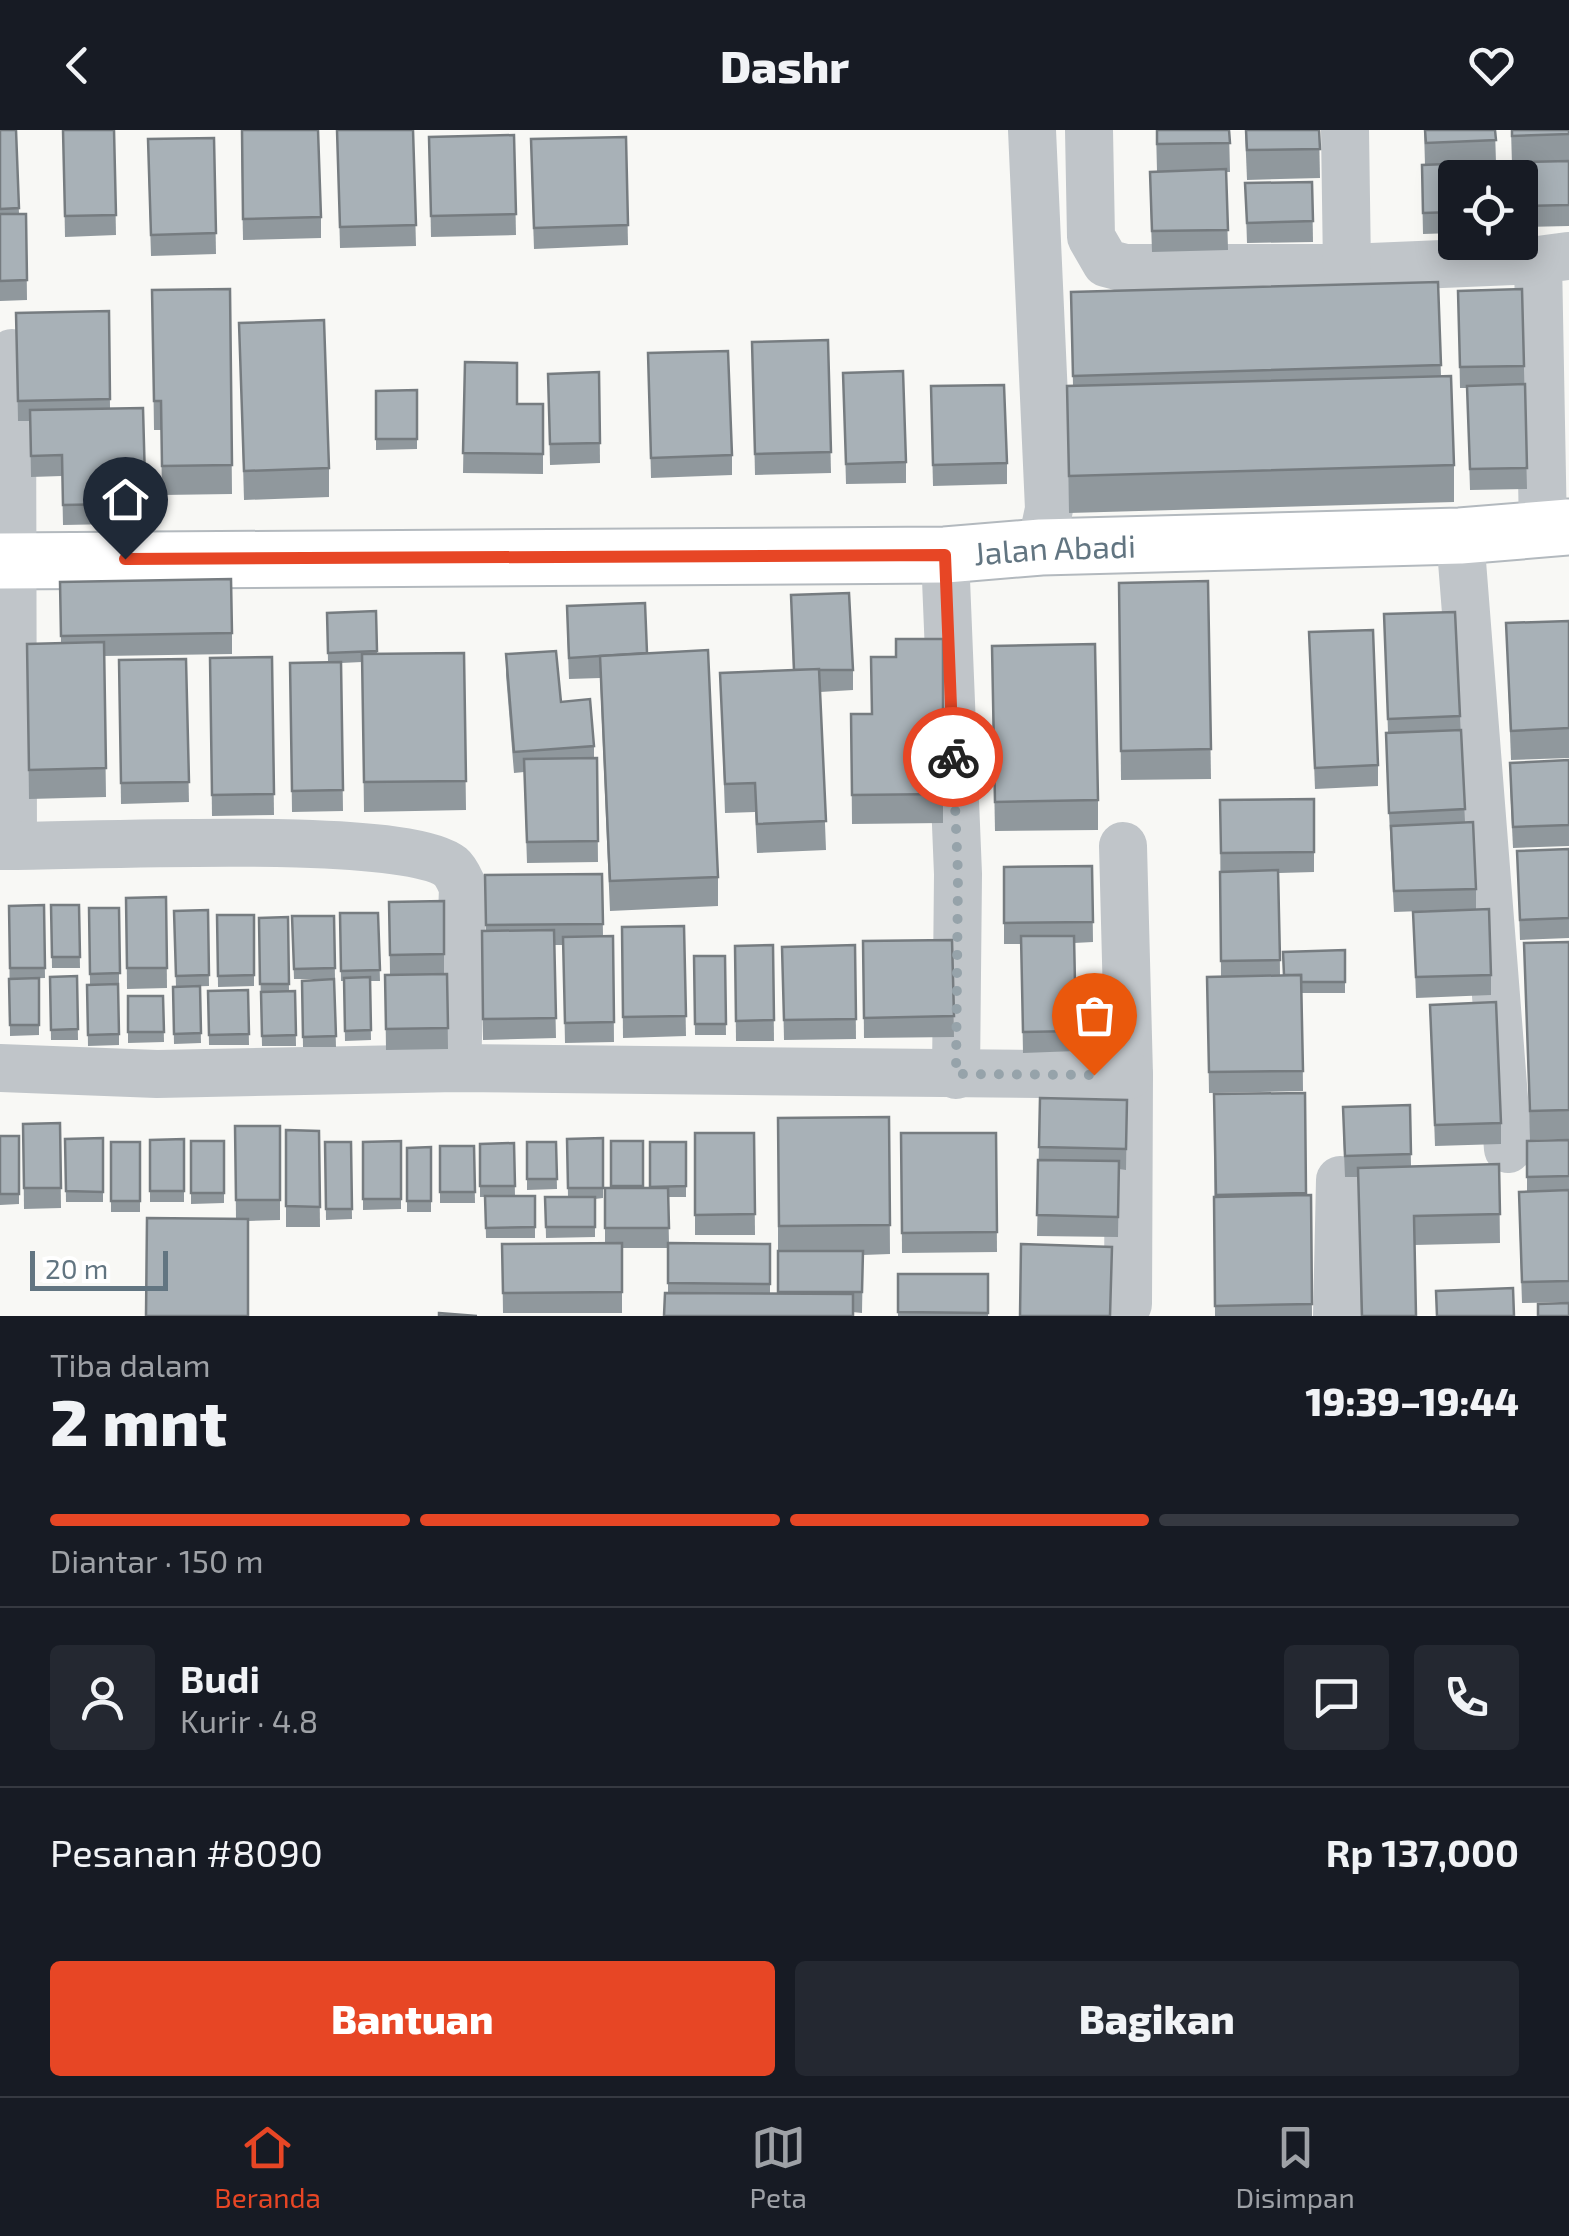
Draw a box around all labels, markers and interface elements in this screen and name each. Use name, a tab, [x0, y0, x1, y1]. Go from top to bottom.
icon: back	[50, 38, 105, 93]
text: Dashr	[720, 38, 849, 92]
icon: heart	[1464, 38, 1519, 93]
map controls	[1438, 160, 1538, 260]
button: locate	[1438, 160, 1538, 260]
pin	[83, 457, 168, 560]
icon: home	[98, 472, 153, 527]
street label: Jalan Abadi	[972, 526, 1136, 572]
courier	[903, 707, 1003, 807]
icon: bike	[926, 730, 981, 785]
pin	[1052, 973, 1137, 1076]
icon: bag	[1067, 988, 1122, 1043]
scale bar	[30, 1246, 168, 1290]
text: 20 m	[45, 1251, 108, 1285]
text: Tiba dalam	[50, 1345, 210, 1383]
text: 19:39–19:44	[1305, 1378, 1519, 1424]
text: 2 mnt	[50, 1381, 227, 1459]
text: Diantar · 150 m	[50, 1541, 263, 1579]
button: person	[50, 1645, 155, 1750]
button: chat	[1284, 1645, 1389, 1750]
button: phone	[1414, 1645, 1519, 1750]
text: Budi	[180, 1655, 260, 1701]
text: Kurir · 4.8	[180, 1701, 318, 1739]
text: Pesanan #8090	[50, 1829, 323, 1875]
text: Rp 137,000	[1326, 1829, 1519, 1875]
button: Bantuan	[50, 1961, 775, 2076]
button: Bagikan	[795, 1961, 1519, 2076]
tab: Beranda	[214, 2120, 321, 2214]
tab: Peta	[750, 2120, 807, 2214]
tab: Disimpan	[1236, 2120, 1355, 2214]

